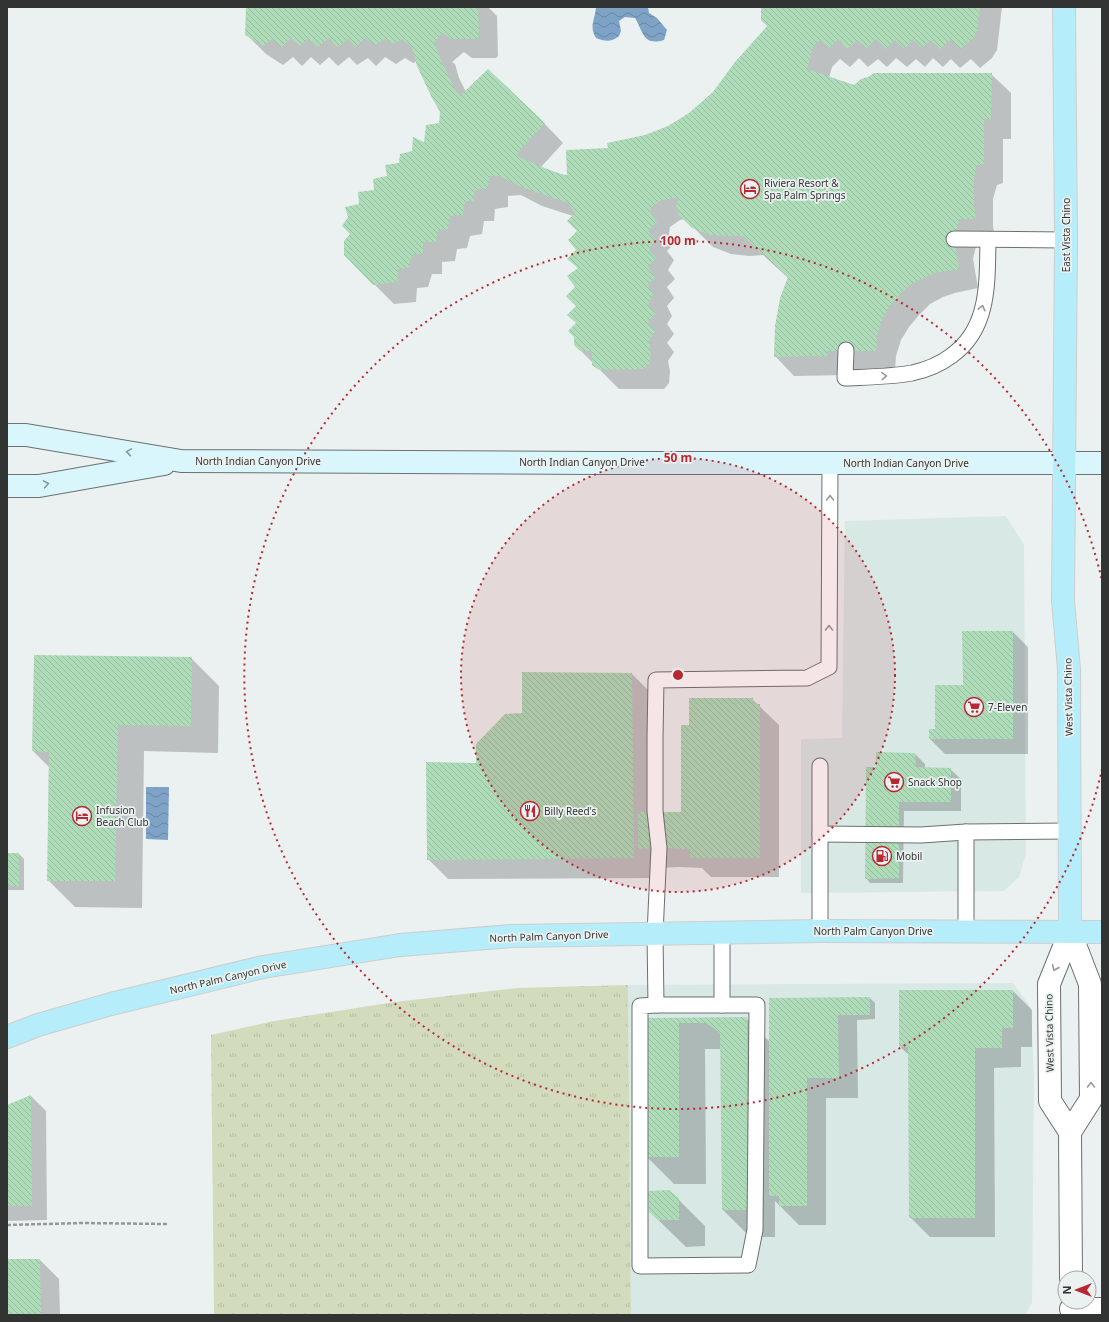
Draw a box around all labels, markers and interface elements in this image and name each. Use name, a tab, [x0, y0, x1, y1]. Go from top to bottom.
place label: Riviera Resort & Spa Palm Springs	[764, 176, 846, 202]
hotel icon: Riviera Resort & Spa Palm Springs	[739, 178, 761, 200]
street label: East Vista Chino	[1059, 198, 1073, 272]
text: 100 m	[660, 232, 696, 249]
one-way arrow	[978, 305, 986, 311]
one-way arrow	[881, 371, 887, 380]
one-way arrow	[126, 448, 132, 457]
text: 50 m	[664, 449, 692, 466]
street label: North Indian Canyon Drive	[195, 454, 321, 468]
street label: North Indian Canyon Drive	[519, 455, 645, 469]
street label: North Indian Canyon Drive	[843, 456, 969, 470]
one-way arrow	[43, 481, 49, 489]
one-way arrow	[826, 495, 834, 501]
one-way arrow	[825, 625, 833, 631]
street label: West Vista Chino	[1060, 658, 1076, 736]
centre of rings	[671, 668, 685, 682]
supermarket icon: 7-Eleven	[963, 696, 985, 718]
place label: 7-Eleven	[988, 700, 1027, 714]
supermarket icon: Snack Shop	[883, 771, 905, 793]
place label: Snack Shop	[908, 775, 962, 789]
restaurant icon: Billy Reed's	[519, 800, 541, 822]
place label: Infusion Beach Club	[96, 803, 149, 829]
place label: Billy Reed's	[544, 804, 597, 818]
hotel icon: Infusion Beach Club	[71, 805, 93, 827]
fuel station icon: Mobil	[871, 845, 893, 867]
place label: Mobil	[896, 849, 922, 863]
street label: North Palm Canyon Drive	[813, 924, 933, 938]
street label: North Palm Canyon Drive	[489, 927, 609, 945]
street label: North Palm Canyon Drive	[168, 957, 288, 997]
one-way arrow	[1052, 964, 1060, 971]
street label: West Vista Chino	[1041, 994, 1057, 1072]
one-way arrow	[1087, 1082, 1095, 1088]
north arrow	[1057, 1270, 1097, 1310]
text: N	[1059, 1286, 1074, 1294]

